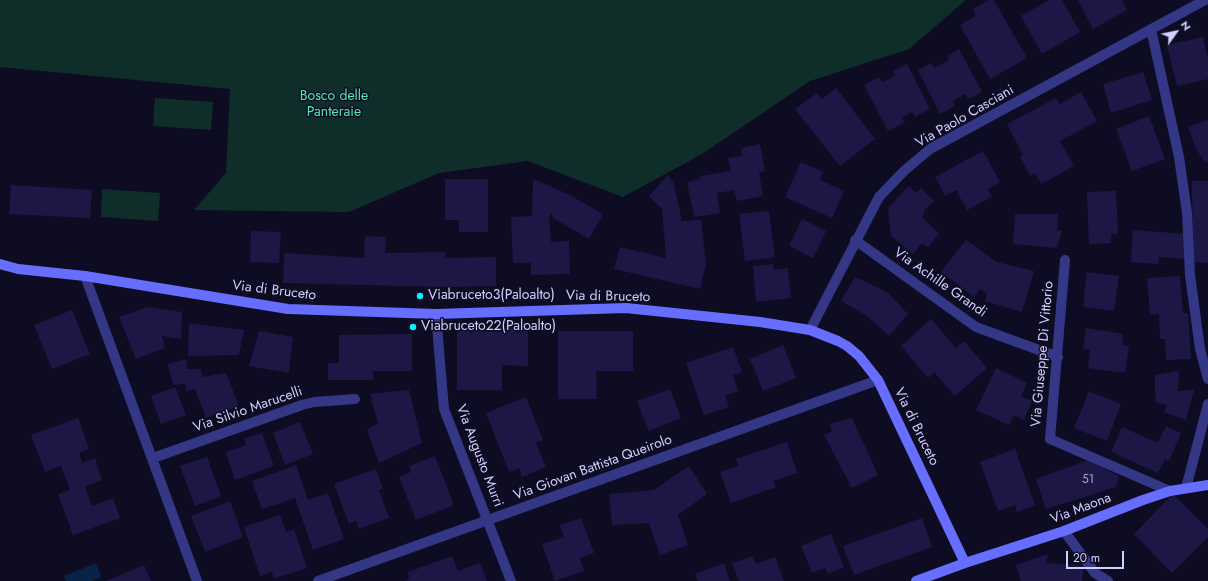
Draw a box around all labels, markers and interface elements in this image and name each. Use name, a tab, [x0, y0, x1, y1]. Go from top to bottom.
north arrow	[1156, 12, 1196, 52]
text: N	[1177, 17, 1195, 33]
street label: Via Paolo Casciani	[913, 82, 1017, 152]
park label: Bosco delle Panteraie	[300, 89, 368, 122]
street label: Via Achille Grandi	[890, 245, 990, 321]
street label: Via di Bruceto	[231, 278, 317, 304]
street label: Via Giuseppe Di Vittorio	[1028, 280, 1058, 428]
place label: Viabruceto3(Paloalto)	[428, 288, 555, 304]
street label: Via di Bruceto	[566, 288, 650, 306]
marker: Viabruceto3(Paloalto)	[415, 291, 425, 301]
place label: Viabruceto22(Paloalto)	[421, 319, 556, 335]
marker: Viabruceto22(Paloalto)	[408, 322, 418, 332]
street label: Via Silvio Marucelli	[191, 383, 305, 437]
street label: Via di Bruceto	[890, 385, 942, 469]
street label: Via Augusto Murri	[452, 402, 506, 510]
street label: Via Giovan Battista Queirolo	[511, 431, 675, 505]
house number: 51	[1082, 473, 1094, 487]
street label: Via Maona	[1048, 490, 1114, 528]
scale bar	[1068, 543, 1126, 569]
text: 20 m	[1073, 549, 1100, 567]

